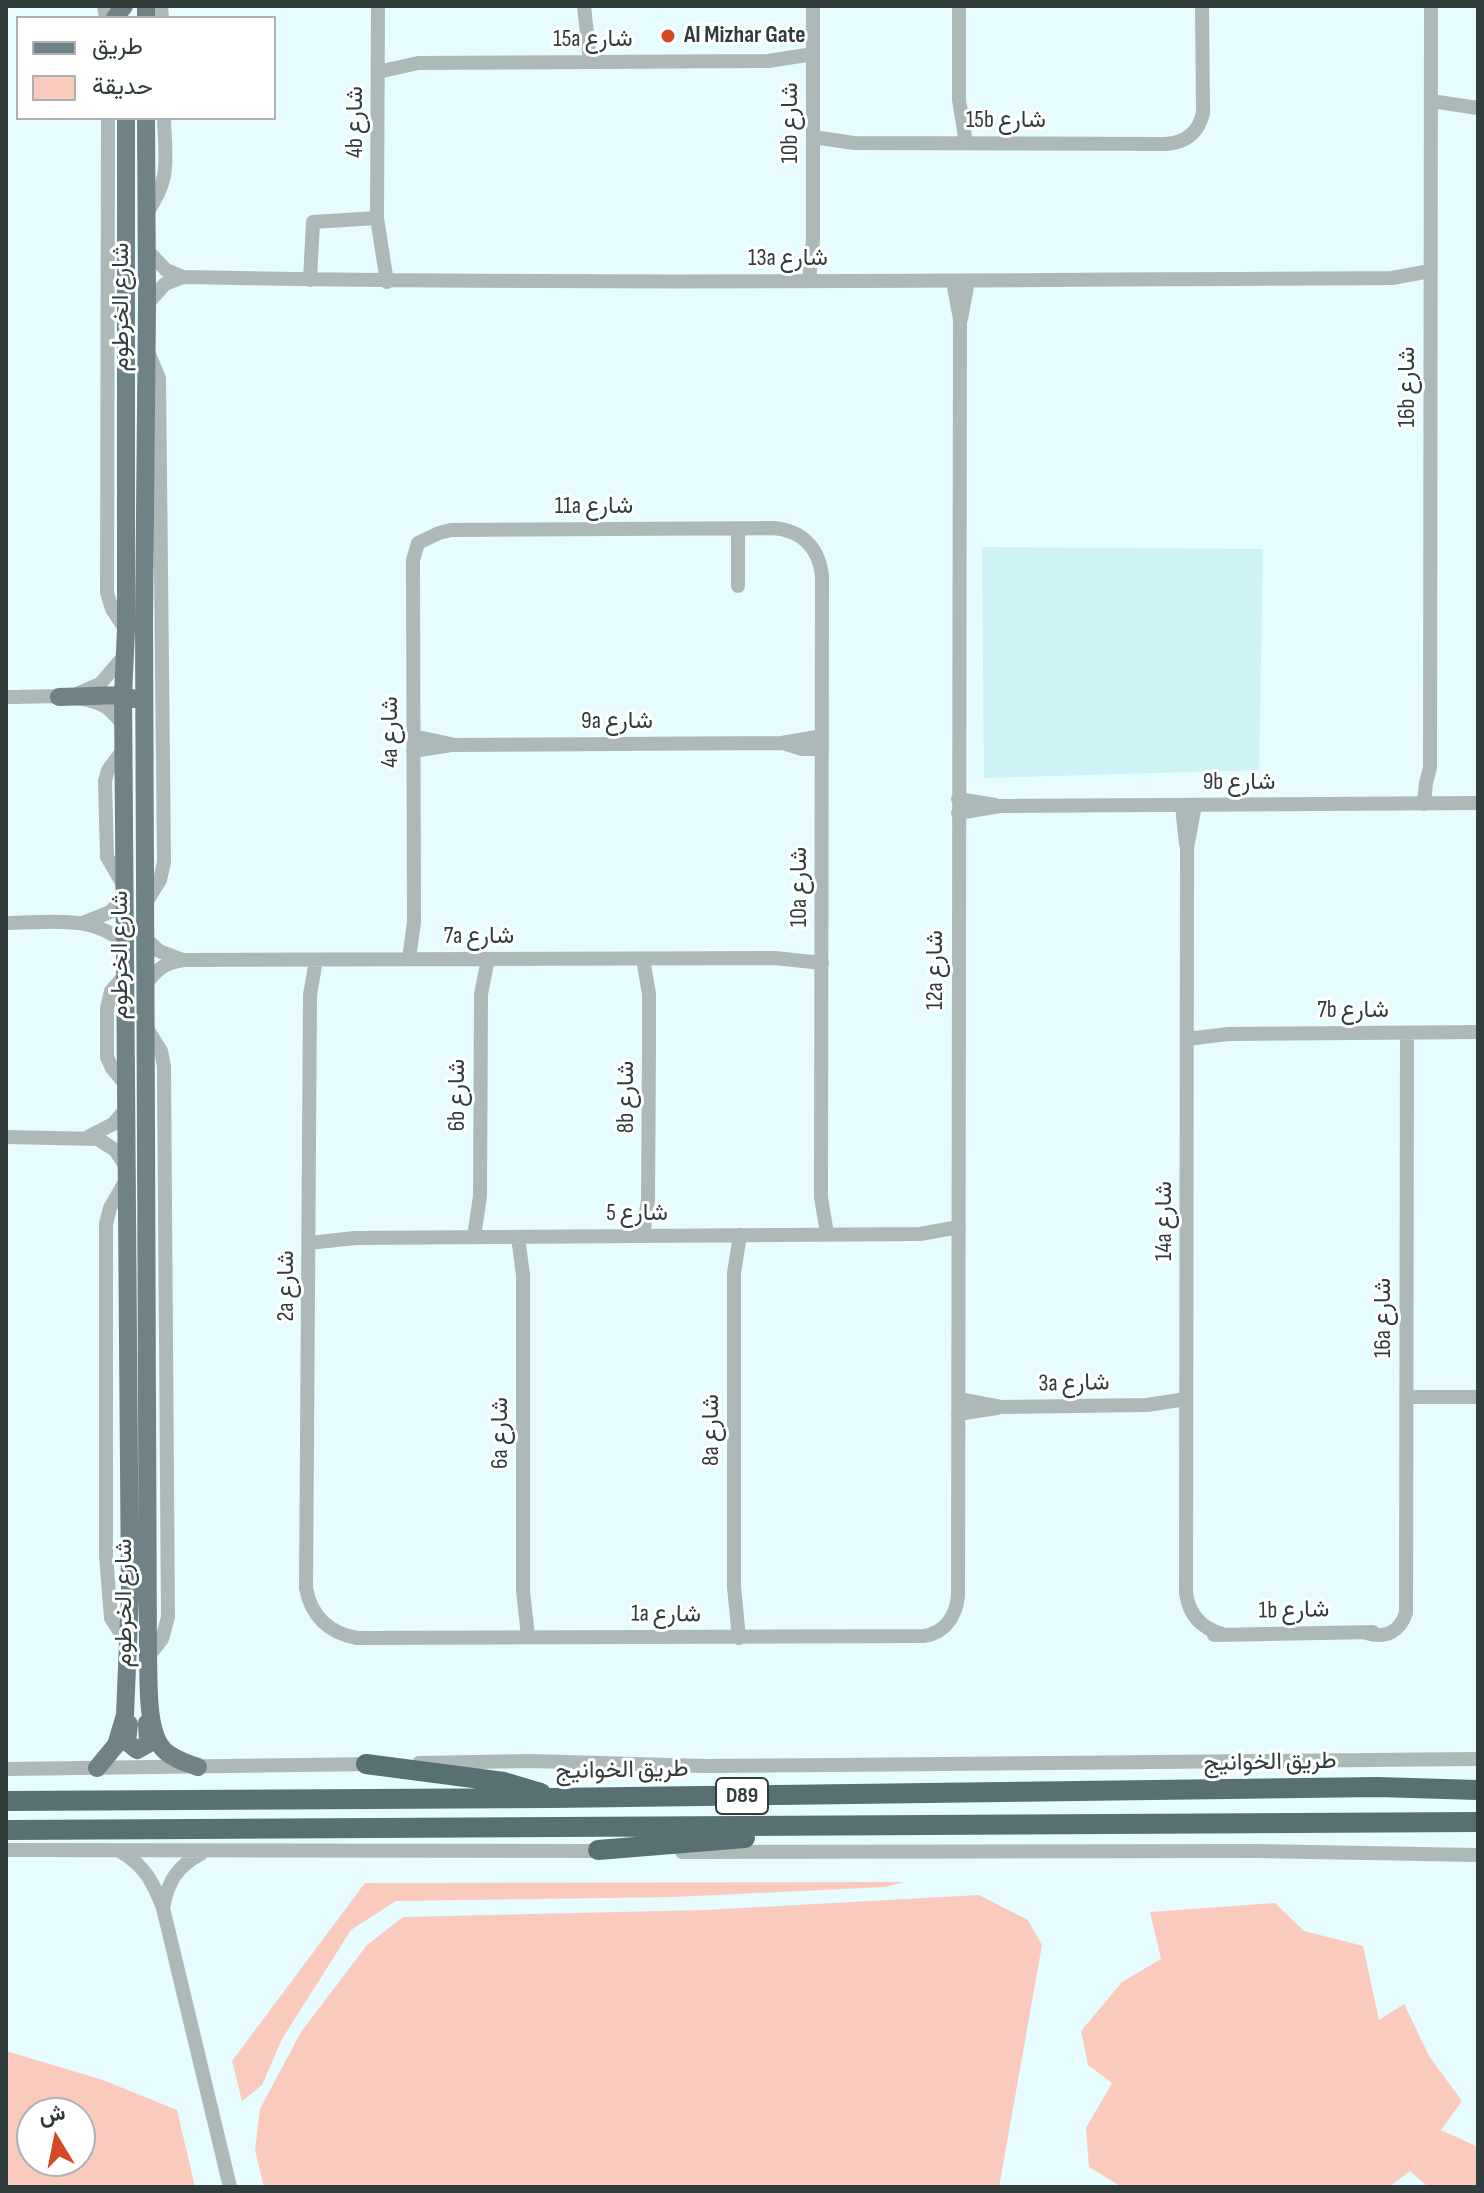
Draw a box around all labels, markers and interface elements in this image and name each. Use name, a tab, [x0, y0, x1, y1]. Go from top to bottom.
legend	[16, 16, 276, 120]
place label: Al Mizhar Gate	[684, 22, 806, 50]
street label: 15a شارع	[553, 26, 633, 54]
marker: Al Mizhar Gate	[659, 27, 677, 45]
text: طريق	[92, 32, 143, 61]
text: حديقة	[92, 72, 153, 101]
street label: 10b شارع	[777, 82, 805, 164]
street label: 4b شارع	[342, 86, 370, 158]
street label: 15b شارع	[966, 107, 1046, 135]
street label: شارع الخرطوم	[108, 243, 136, 371]
street label: 13a شارع	[748, 245, 828, 273]
street label: 16b شارع	[1394, 347, 1422, 427]
street label: 11a شارع	[555, 493, 633, 521]
street label: 4a شارع	[377, 696, 405, 768]
street label: 9a شارع	[581, 708, 653, 736]
street label: 9b شارع	[1203, 769, 1275, 797]
street label: 10a شارع	[786, 847, 814, 927]
street label: شارع الخرطوم	[107, 891, 135, 1019]
street label: 7a شارع	[444, 923, 514, 951]
street label: 12a شارع	[922, 930, 950, 1010]
street label: 7b شارع	[1317, 997, 1389, 1025]
street label: 6b شارع	[444, 1059, 472, 1131]
street label: 8b شارع	[613, 1061, 641, 1133]
street label: 14a شارع	[1151, 1181, 1179, 1261]
street label: شارع 5	[606, 1200, 668, 1228]
street label: 2a شارع	[273, 1250, 301, 1322]
street label: 16a شارع	[1370, 1278, 1398, 1358]
street label: 3a شارع	[1038, 1369, 1110, 1399]
street label: 8a شارع	[698, 1394, 726, 1466]
street label: 6a شارع	[487, 1397, 515, 1469]
street label: شارع الخرطوم	[111, 1539, 139, 1667]
street label: 1b شارع	[1258, 1596, 1330, 1626]
street label: 1a شارع	[631, 1600, 701, 1630]
street label: طريق الخوانيج	[1203, 1747, 1337, 1779]
street label: طريق الخوانيج	[555, 1755, 689, 1787]
road number: D89	[716, 1778, 768, 1814]
north arrow	[16, 2097, 96, 2177]
text: ش	[37, 2099, 67, 2130]

